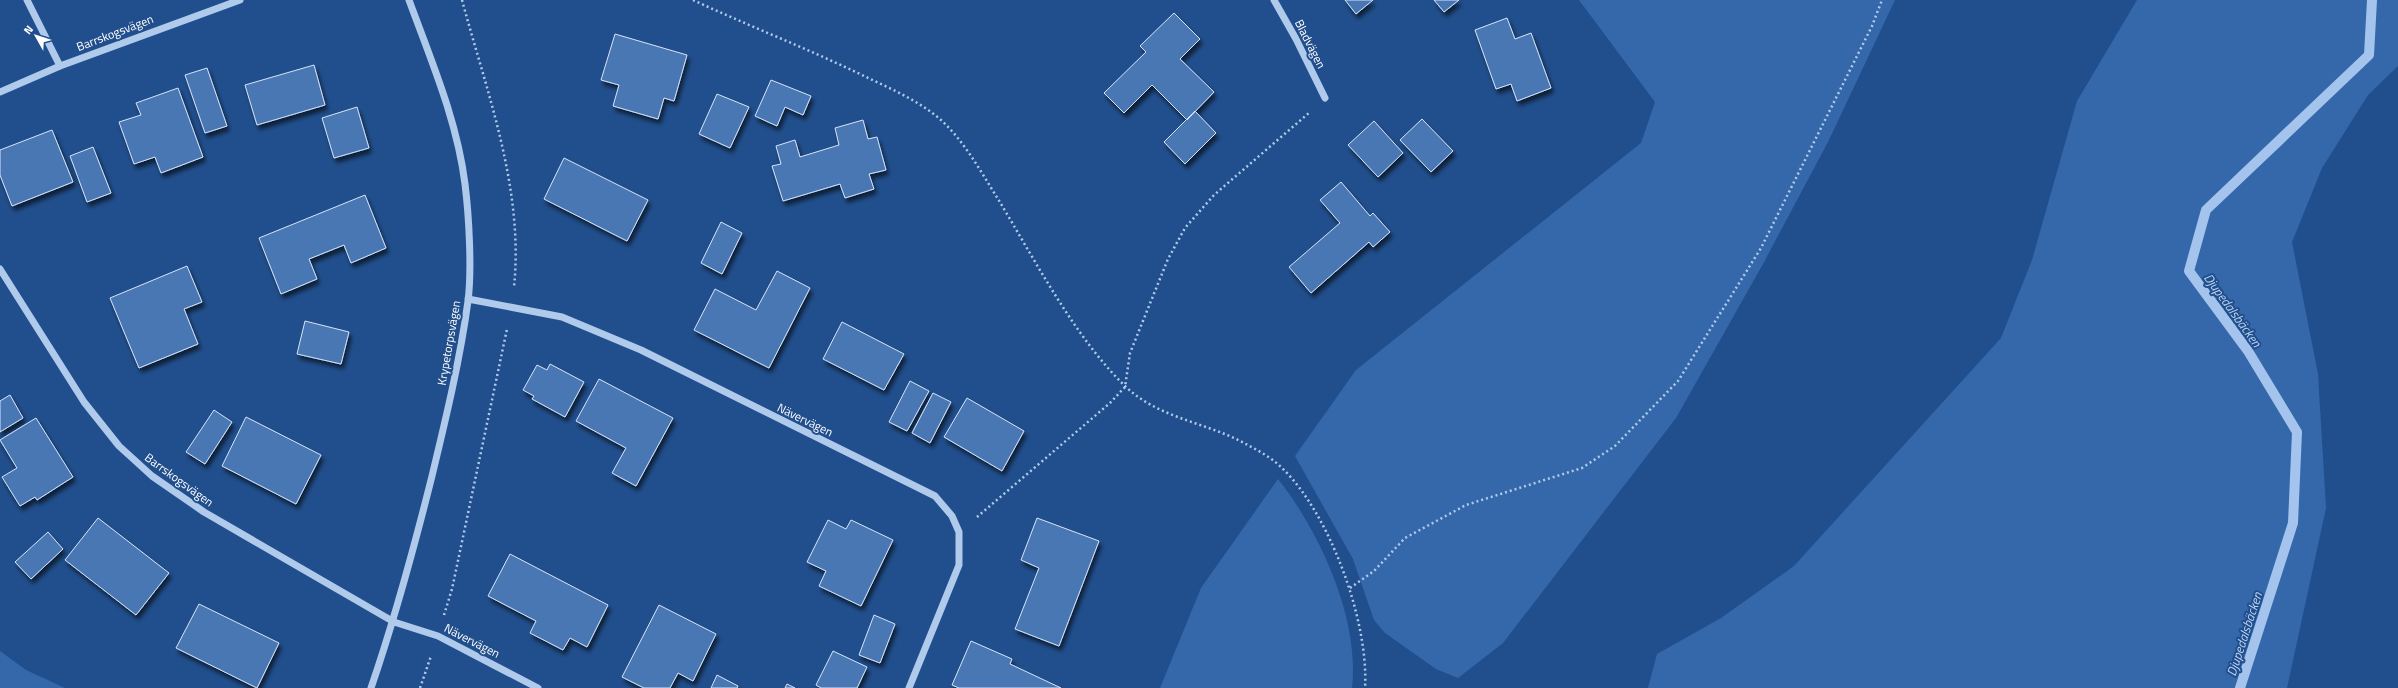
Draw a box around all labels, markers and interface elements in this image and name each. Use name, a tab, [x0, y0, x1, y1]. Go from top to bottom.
street label: Barrskogsvägen	[73, 9, 156, 56]
north arrow	[16, 16, 56, 56]
street label: Bladvägen	[1290, 16, 1331, 72]
text: N	[20, 22, 37, 38]
water label: Djupedalsbäcken	[2199, 269, 2267, 352]
street label: Krypetorpsvägen	[432, 299, 465, 387]
street label: Nävervägen	[774, 398, 836, 441]
street label: Barrskogsvägen	[141, 448, 218, 511]
water label: Djupedalsbäcken	[2221, 589, 2267, 679]
street label: Nävervägen	[441, 618, 503, 663]

